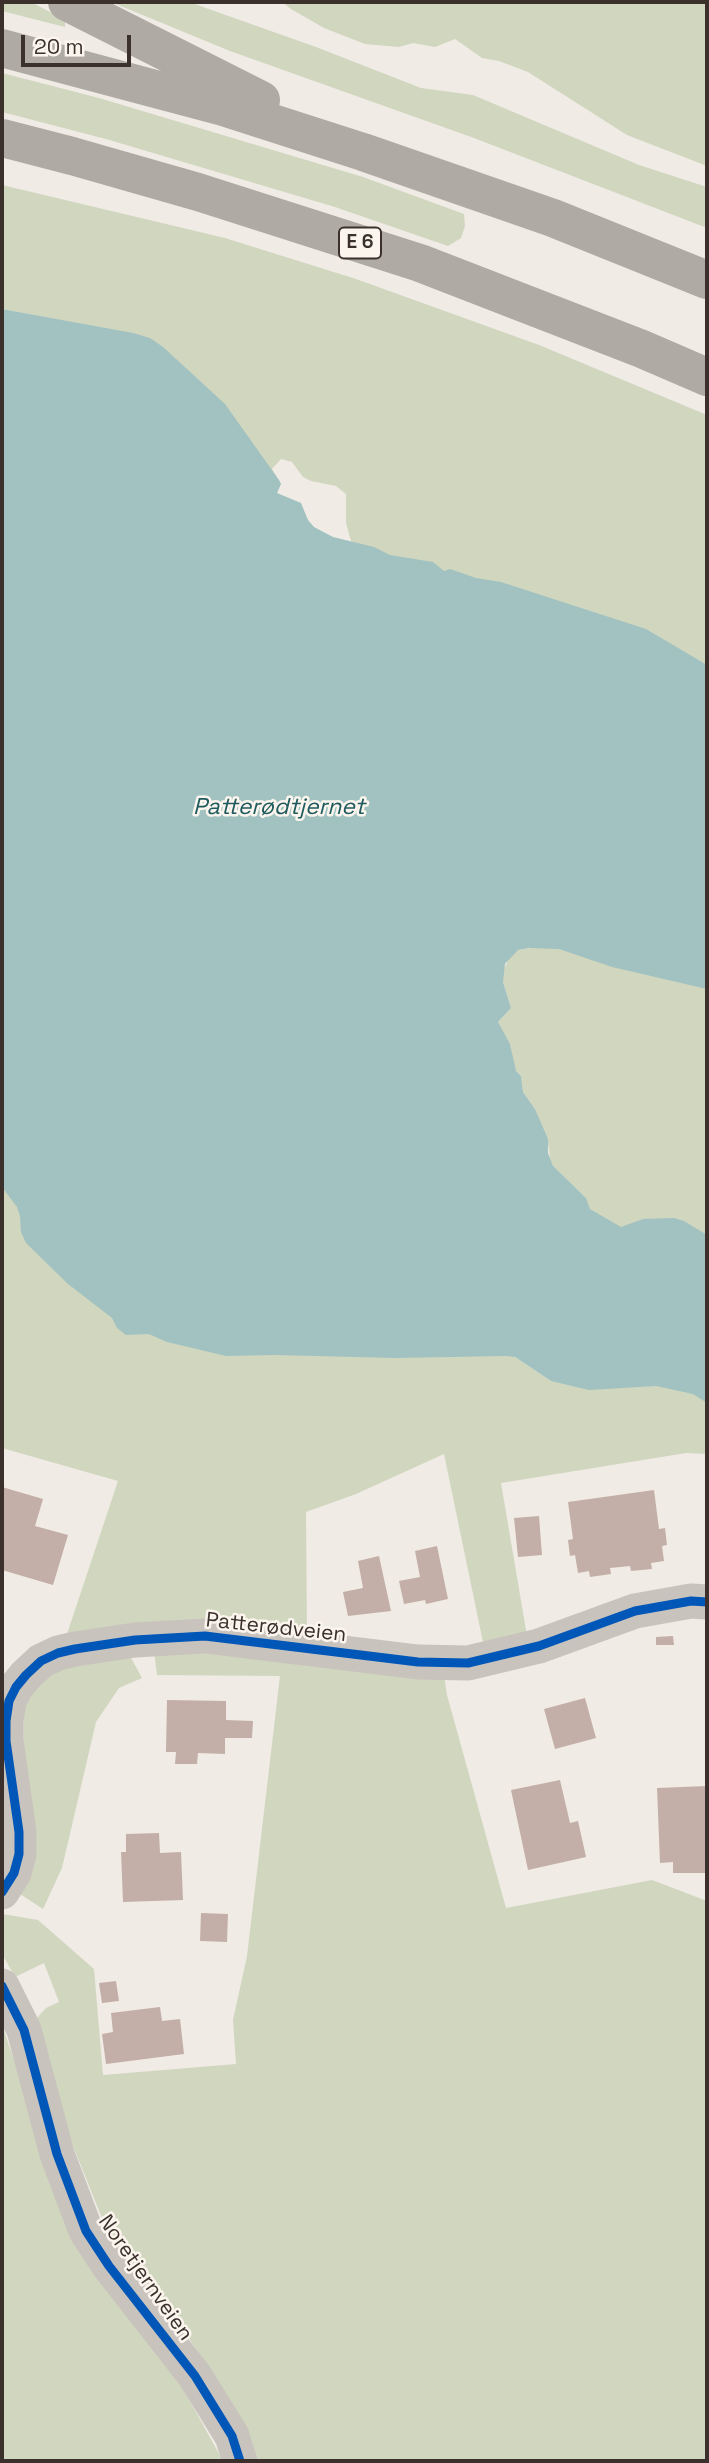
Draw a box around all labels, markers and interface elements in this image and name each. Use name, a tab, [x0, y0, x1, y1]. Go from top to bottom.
scale bar	[24, 21, 135, 65]
text: 20 m	[34, 33, 84, 60]
road number: E 6	[339, 228, 381, 258]
water label: Patterødtjernet	[193, 794, 365, 822]
street label: Patterødveien	[205, 1608, 347, 1648]
street label: Noretjernveien	[92, 2210, 198, 2346]

